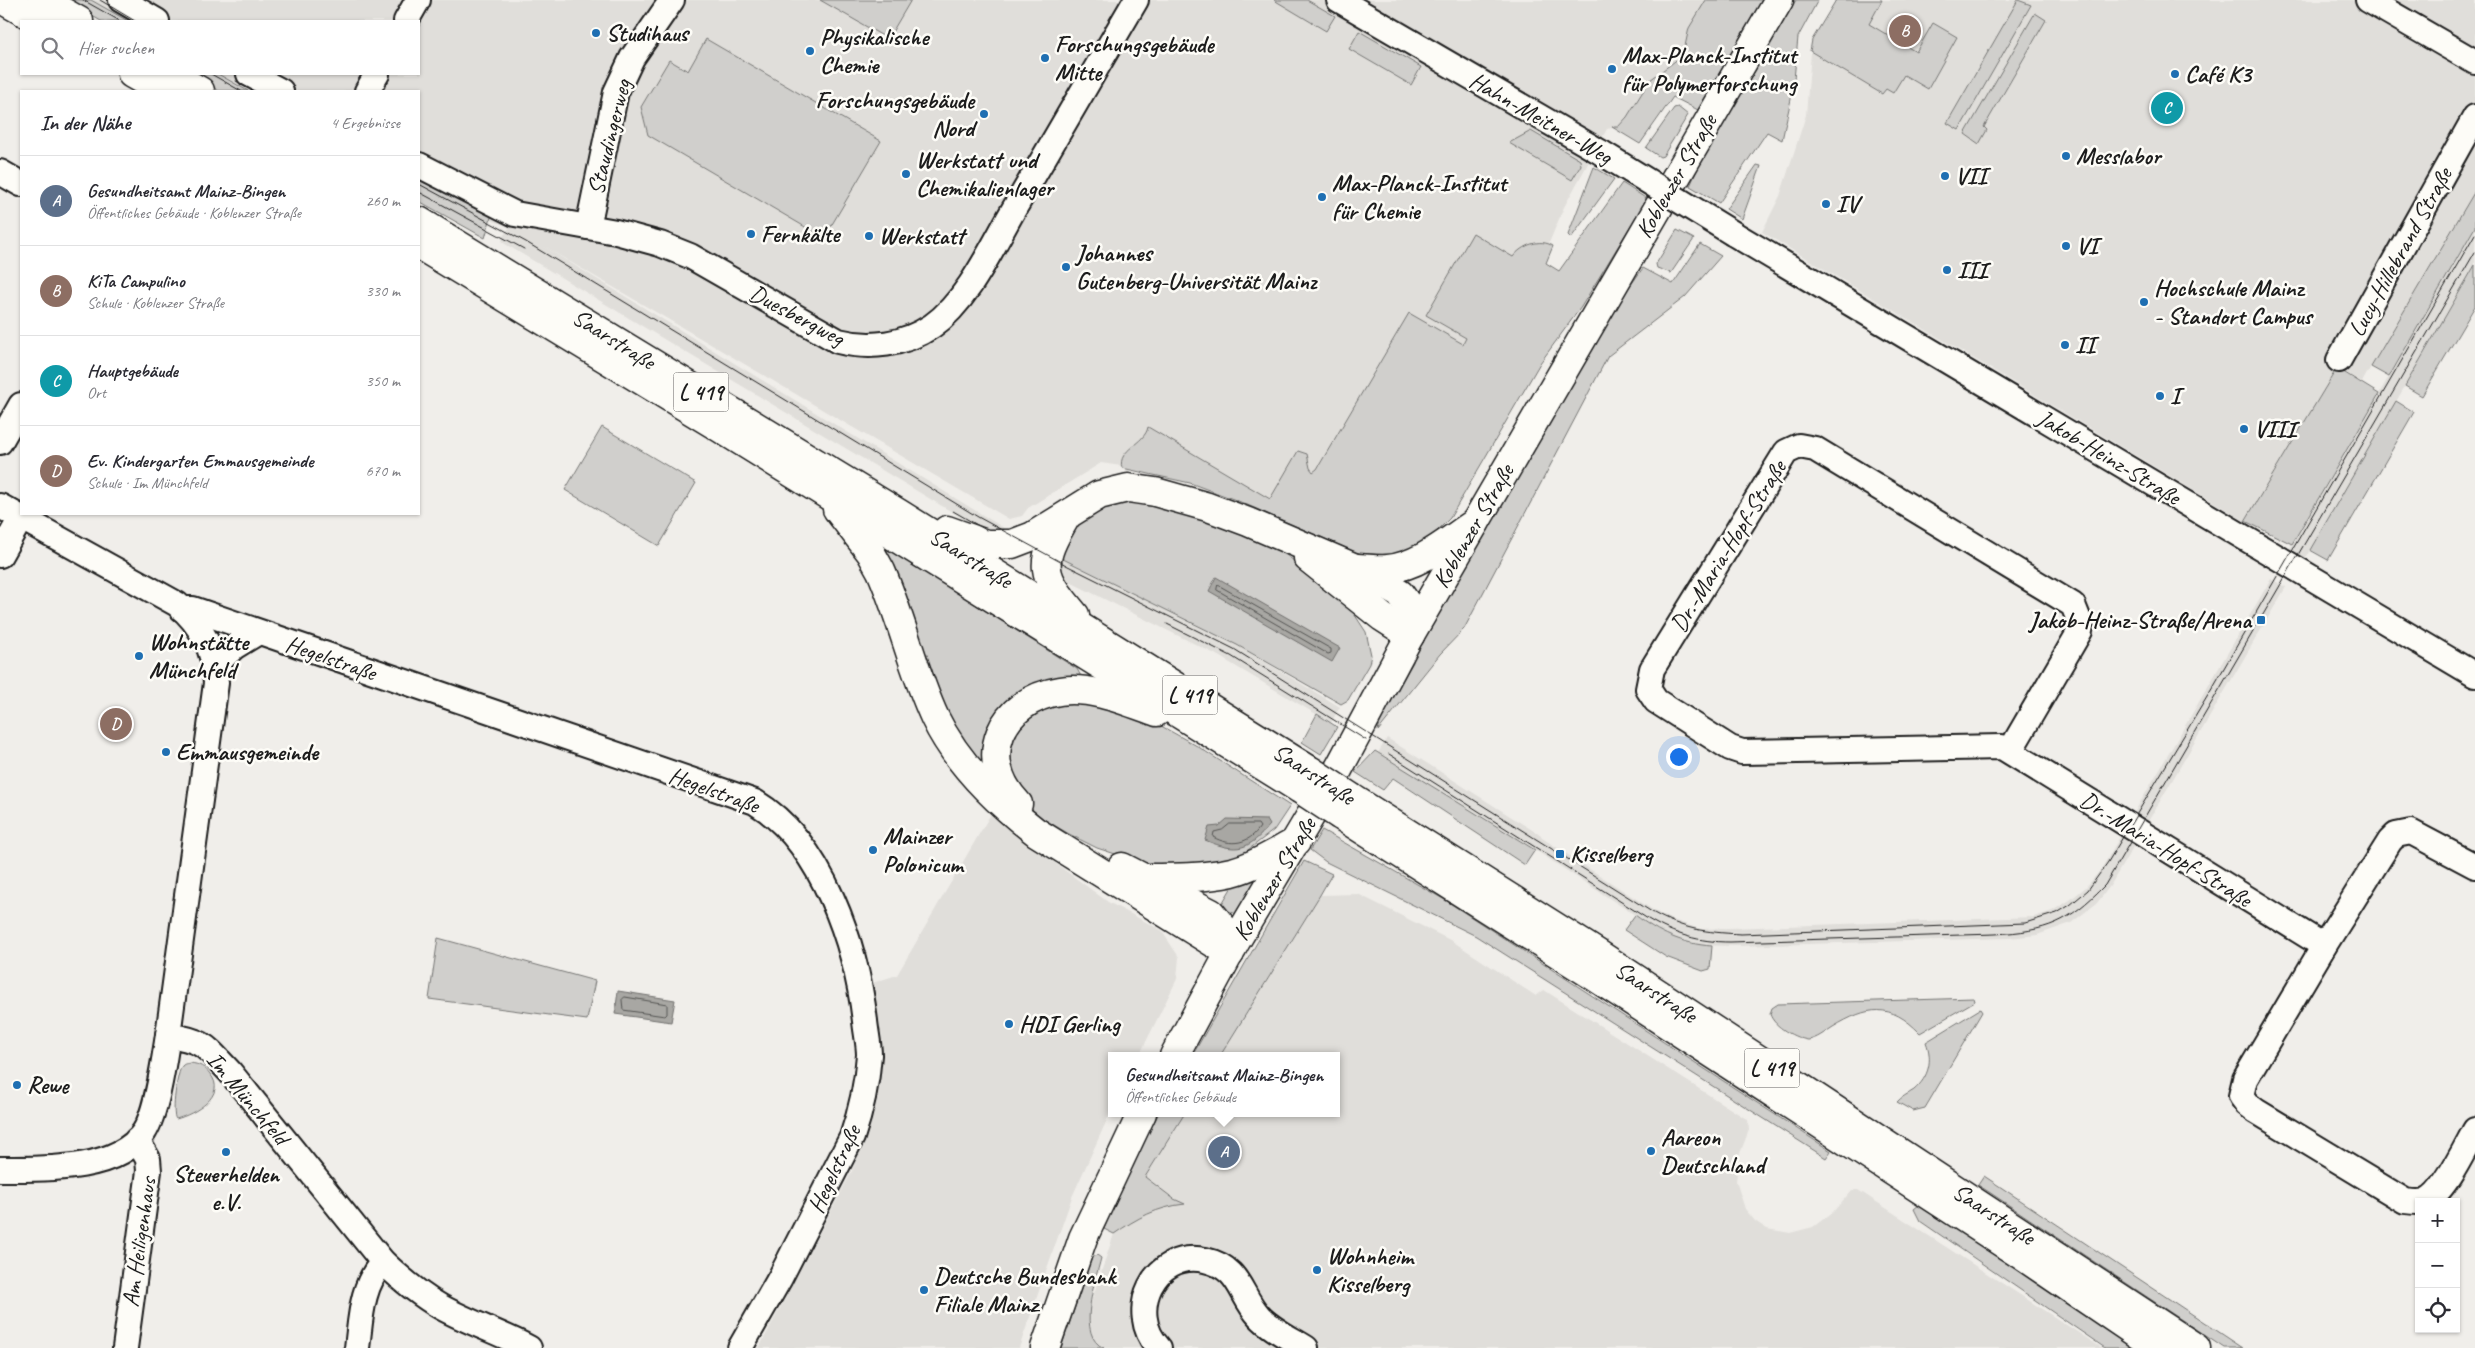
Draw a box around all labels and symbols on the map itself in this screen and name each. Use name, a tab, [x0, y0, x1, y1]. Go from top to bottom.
pin: B	[1889, 12, 1921, 50]
place label: Studihaus	[606, 18, 691, 48]
place label: Physikalische Chemie	[820, 22, 930, 80]
marker: Studihaus	[590, 27, 602, 39]
place label: Forschungsgebäude Mitte	[1055, 29, 1215, 87]
place label: Max-Planck-Institut für Polymerforschung	[1622, 40, 1799, 98]
marker: Physikalische Chemie	[804, 45, 816, 57]
marker: Forschungsgebäude Mitte	[1039, 52, 1051, 64]
place label: Café K3	[2185, 59, 2253, 89]
marker: Max-Planck-Institut für Polymerforschung	[1606, 63, 1618, 75]
street label: Hahn-Meitner-Weg	[1464, 65, 1619, 172]
marker: Café K3	[2169, 68, 2181, 80]
street label: Staudingerweg	[580, 75, 638, 198]
place label: Forschungsgebäude Nord	[816, 85, 978, 143]
pin: C	[2151, 89, 2183, 127]
street label: Koblenzer Straße	[1628, 107, 1725, 243]
marker: Forschungsgebäude Nord	[978, 108, 990, 120]
place label: Messlabor	[2076, 141, 2163, 171]
place label: Werkstatt und Chemikalienlager	[916, 145, 1055, 203]
marker: Messlabor	[2060, 150, 2072, 162]
street label: Lucy-Hillebrand Straße	[2341, 160, 2460, 342]
place label: VII	[1955, 161, 1992, 191]
marker: Werkstatt und Chemikalienlager	[900, 168, 912, 180]
place label: Max-Planck-Institut für Chemie	[1332, 168, 1509, 226]
marker: VII	[1939, 170, 1951, 182]
place label: IV	[1836, 189, 1864, 219]
marker: Max-Planck-Institut für Chemie	[1316, 191, 1328, 203]
marker: IV	[1820, 198, 1832, 210]
place label: Fernkälte	[761, 219, 841, 249]
place label: Werkstatt	[879, 221, 968, 251]
marker: Fernkälte	[745, 228, 757, 240]
marker: Werkstatt	[863, 230, 875, 242]
place label: VI	[2076, 231, 2103, 261]
place label: Johannes Gutenberg-Universität Mainz	[1074, 238, 1319, 296]
marker: VI	[2060, 240, 2072, 252]
place label: III	[1957, 255, 1992, 285]
marker: Johannes Gutenberg-Universität Mainz	[1060, 261, 1072, 273]
marker: III	[1941, 264, 1953, 276]
place label: Hochschule Mainz - Standort Campus	[2154, 273, 2314, 331]
street label: Duesbergweg	[745, 278, 851, 353]
marker: Hochschule Mainz - Standort Campus	[2138, 296, 2150, 308]
street label: Saarstraße	[567, 302, 663, 377]
place label: II	[2075, 330, 2100, 360]
marker: II	[2059, 339, 2071, 351]
road number: L 419	[674, 372, 728, 412]
place label: I	[2170, 381, 2185, 411]
marker: I	[2154, 390, 2166, 402]
street label: Jakob-Heinz-Straße	[2031, 402, 2188, 513]
place label: VIII	[2254, 414, 2301, 444]
marker: VIII	[2238, 423, 2250, 435]
street label: Dr.-Maria-Hopf-Straße	[1663, 453, 1794, 637]
street label: Koblenzer Straße	[1425, 457, 1522, 593]
street label: Saarstraße	[924, 521, 1020, 596]
place label: Jakob-Heinz-Straße/Arena	[2027, 605, 2253, 635]
marker: Jakob-Heinz-Straße/Arena	[2255, 614, 2267, 626]
place label: Wohnstätte Münchfeld	[149, 627, 250, 685]
street label: Hegelstraße	[282, 629, 382, 688]
marker: Wohnstätte Münchfeld	[133, 650, 145, 662]
road number: L 419	[1162, 676, 1218, 714]
pin: D	[100, 705, 132, 743]
street label: Saarstraße	[1267, 736, 1363, 813]
place label: Emmausgemeinde	[176, 737, 320, 767]
your location	[1666, 744, 1692, 770]
marker: Emmausgemeinde	[160, 746, 172, 758]
street label: Hegelstraße	[665, 760, 765, 821]
street label: Dr.-Maria-Hopf-Straße	[2075, 784, 2259, 915]
street label: Koblenzer Straße	[1226, 810, 1324, 946]
place label: Mainzer Polonicum	[883, 821, 965, 879]
place label: Kisselberg	[1570, 839, 1655, 869]
marker: Mainzer Polonicum	[867, 844, 879, 856]
marker: Kisselberg	[1554, 848, 1566, 860]
street label: Saarstraße	[1609, 954, 1705, 1031]
place label: HDI Gerling	[1019, 1009, 1122, 1039]
marker: HDI Gerling	[1003, 1018, 1015, 1030]
street label: Im Münchfeld	[200, 1045, 298, 1154]
road number: L 419	[1744, 1048, 1800, 1088]
place label: Rewe	[27, 1070, 70, 1100]
marker: Rewe	[11, 1079, 23, 1091]
street label: Hegelstraße	[801, 1118, 868, 1218]
place label: Aareon Deutschland	[1661, 1122, 1768, 1180]
pin: A	[1208, 1133, 1240, 1171]
marker: Aareon Deutschland	[1645, 1145, 1657, 1157]
marker: Steuerhelden e.V.	[220, 1146, 232, 1158]
place label: Steuerhelden e.V.	[173, 1159, 281, 1217]
street label: Am Heiligenhaus	[115, 1174, 163, 1309]
street label: Saarstraße	[1947, 1176, 2043, 1253]
place label: Wohnheim Kisselberg	[1327, 1241, 1415, 1299]
place label: Deutsche Bundesbank Filiale Mainz	[934, 1261, 1117, 1319]
marker: Wohnheim Kisselberg	[1311, 1264, 1323, 1276]
marker: Deutsche Bundesbank Filiale Mainz	[918, 1284, 930, 1296]

